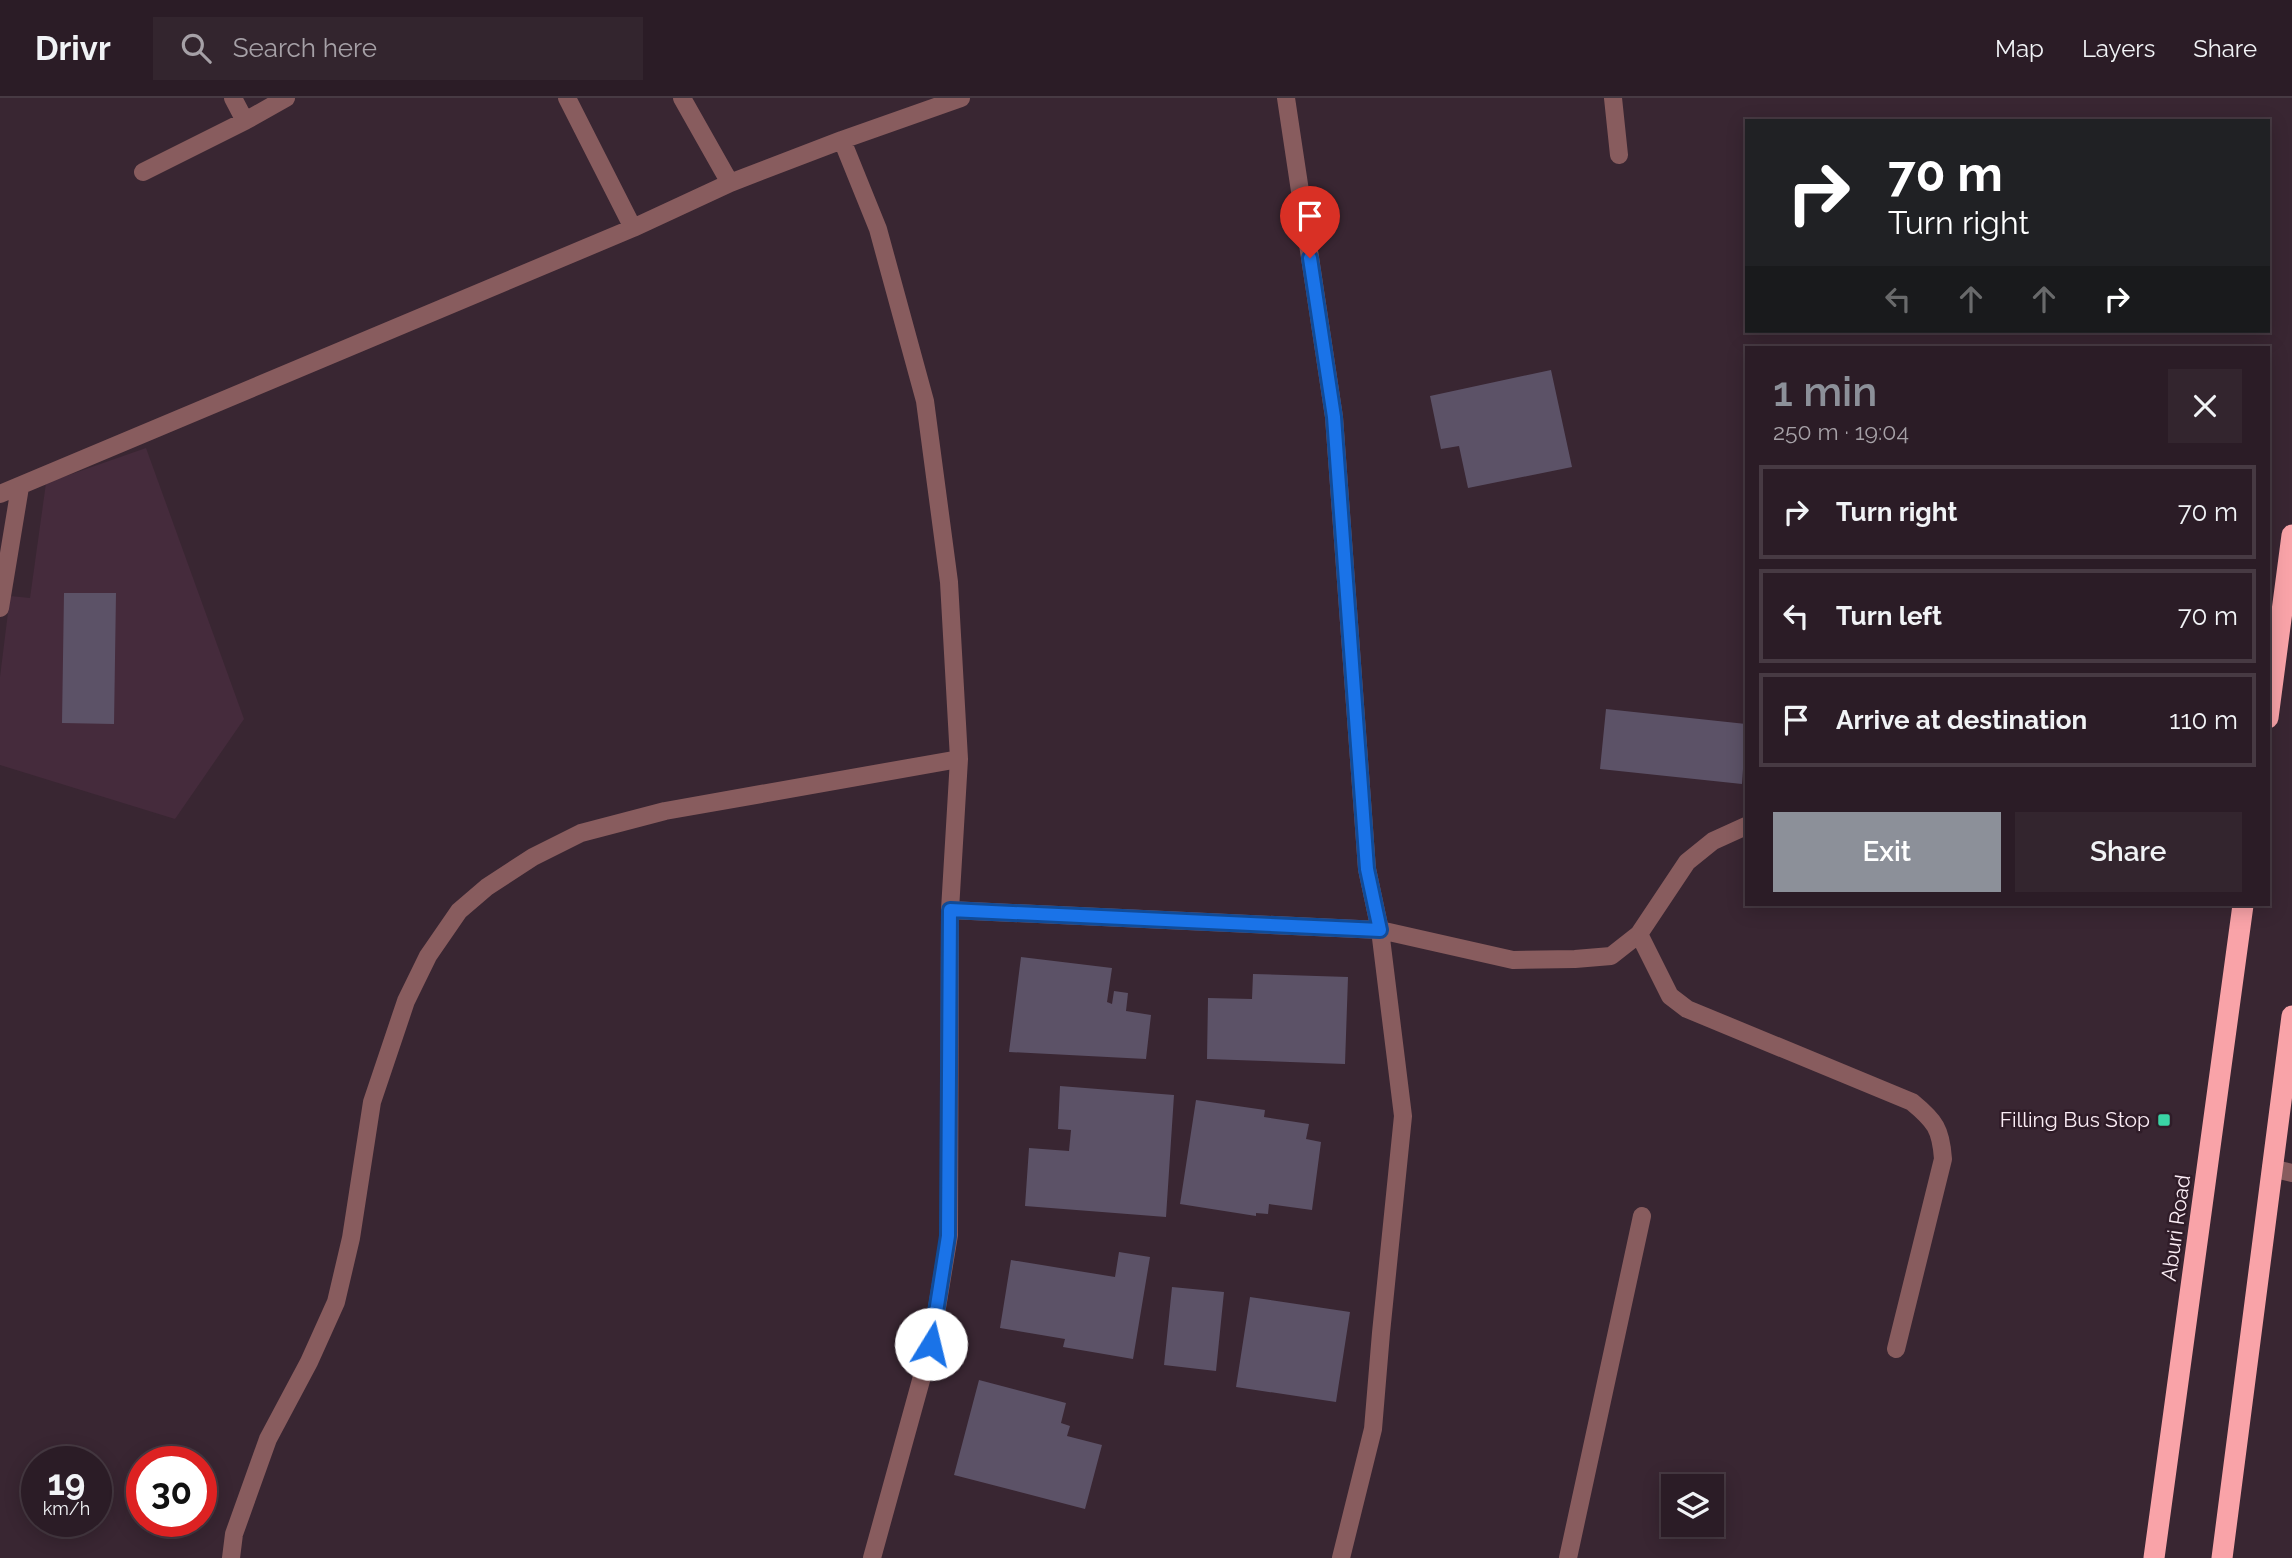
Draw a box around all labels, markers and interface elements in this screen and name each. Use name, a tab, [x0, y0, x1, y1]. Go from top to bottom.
search box	[153, 17, 643, 80]
text: Drivr	[35, 29, 111, 68]
icon: search	[177, 29, 215, 67]
text: Search here	[233, 33, 377, 63]
text: Map	[1995, 34, 2044, 63]
text: Layers	[2082, 34, 2155, 63]
text: Share	[2193, 34, 2257, 63]
text: 70 m	[1888, 145, 2003, 202]
icon: right	[1773, 147, 1864, 238]
pin	[1280, 186, 1340, 258]
icon: arrive	[1291, 197, 1329, 235]
text: Turn right	[1888, 204, 2029, 241]
icon: left	[1879, 280, 1917, 318]
icon: ahead	[1952, 280, 1990, 318]
icon: ahead	[2025, 280, 2063, 318]
icon: right	[2098, 280, 2136, 318]
text: 1 min	[1773, 367, 1877, 416]
button: close	[2168, 369, 2242, 443]
text: 250 m · 19:04	[1773, 418, 1909, 445]
icon: right	[1777, 493, 1815, 531]
text: Turn right	[1836, 497, 1957, 527]
text: 70 m	[2178, 497, 2238, 527]
icon: left	[1777, 597, 1815, 635]
text: Turn left	[1836, 601, 1942, 631]
text: 70 m	[2178, 601, 2238, 631]
icon: arrive	[1777, 701, 1815, 739]
text: Arrive at destination	[1836, 705, 2087, 735]
text: 110 m	[2169, 705, 2238, 735]
button: Exit	[1773, 812, 2001, 892]
button: Share	[2015, 812, 2242, 892]
place label: Filling Bus Stop	[2000, 1107, 2150, 1132]
marker: Filling Bus Stop	[2156, 1112, 2172, 1128]
street label: Aburi Road	[2156, 1173, 2195, 1283]
position arrow	[894, 1307, 968, 1381]
speed limit sign: 30	[126, 1446, 217, 1537]
text: 19	[48, 1462, 85, 1503]
map controls	[1661, 1474, 1724, 1537]
button: layers	[1661, 1474, 1724, 1537]
text: km/h	[43, 1498, 90, 1519]

